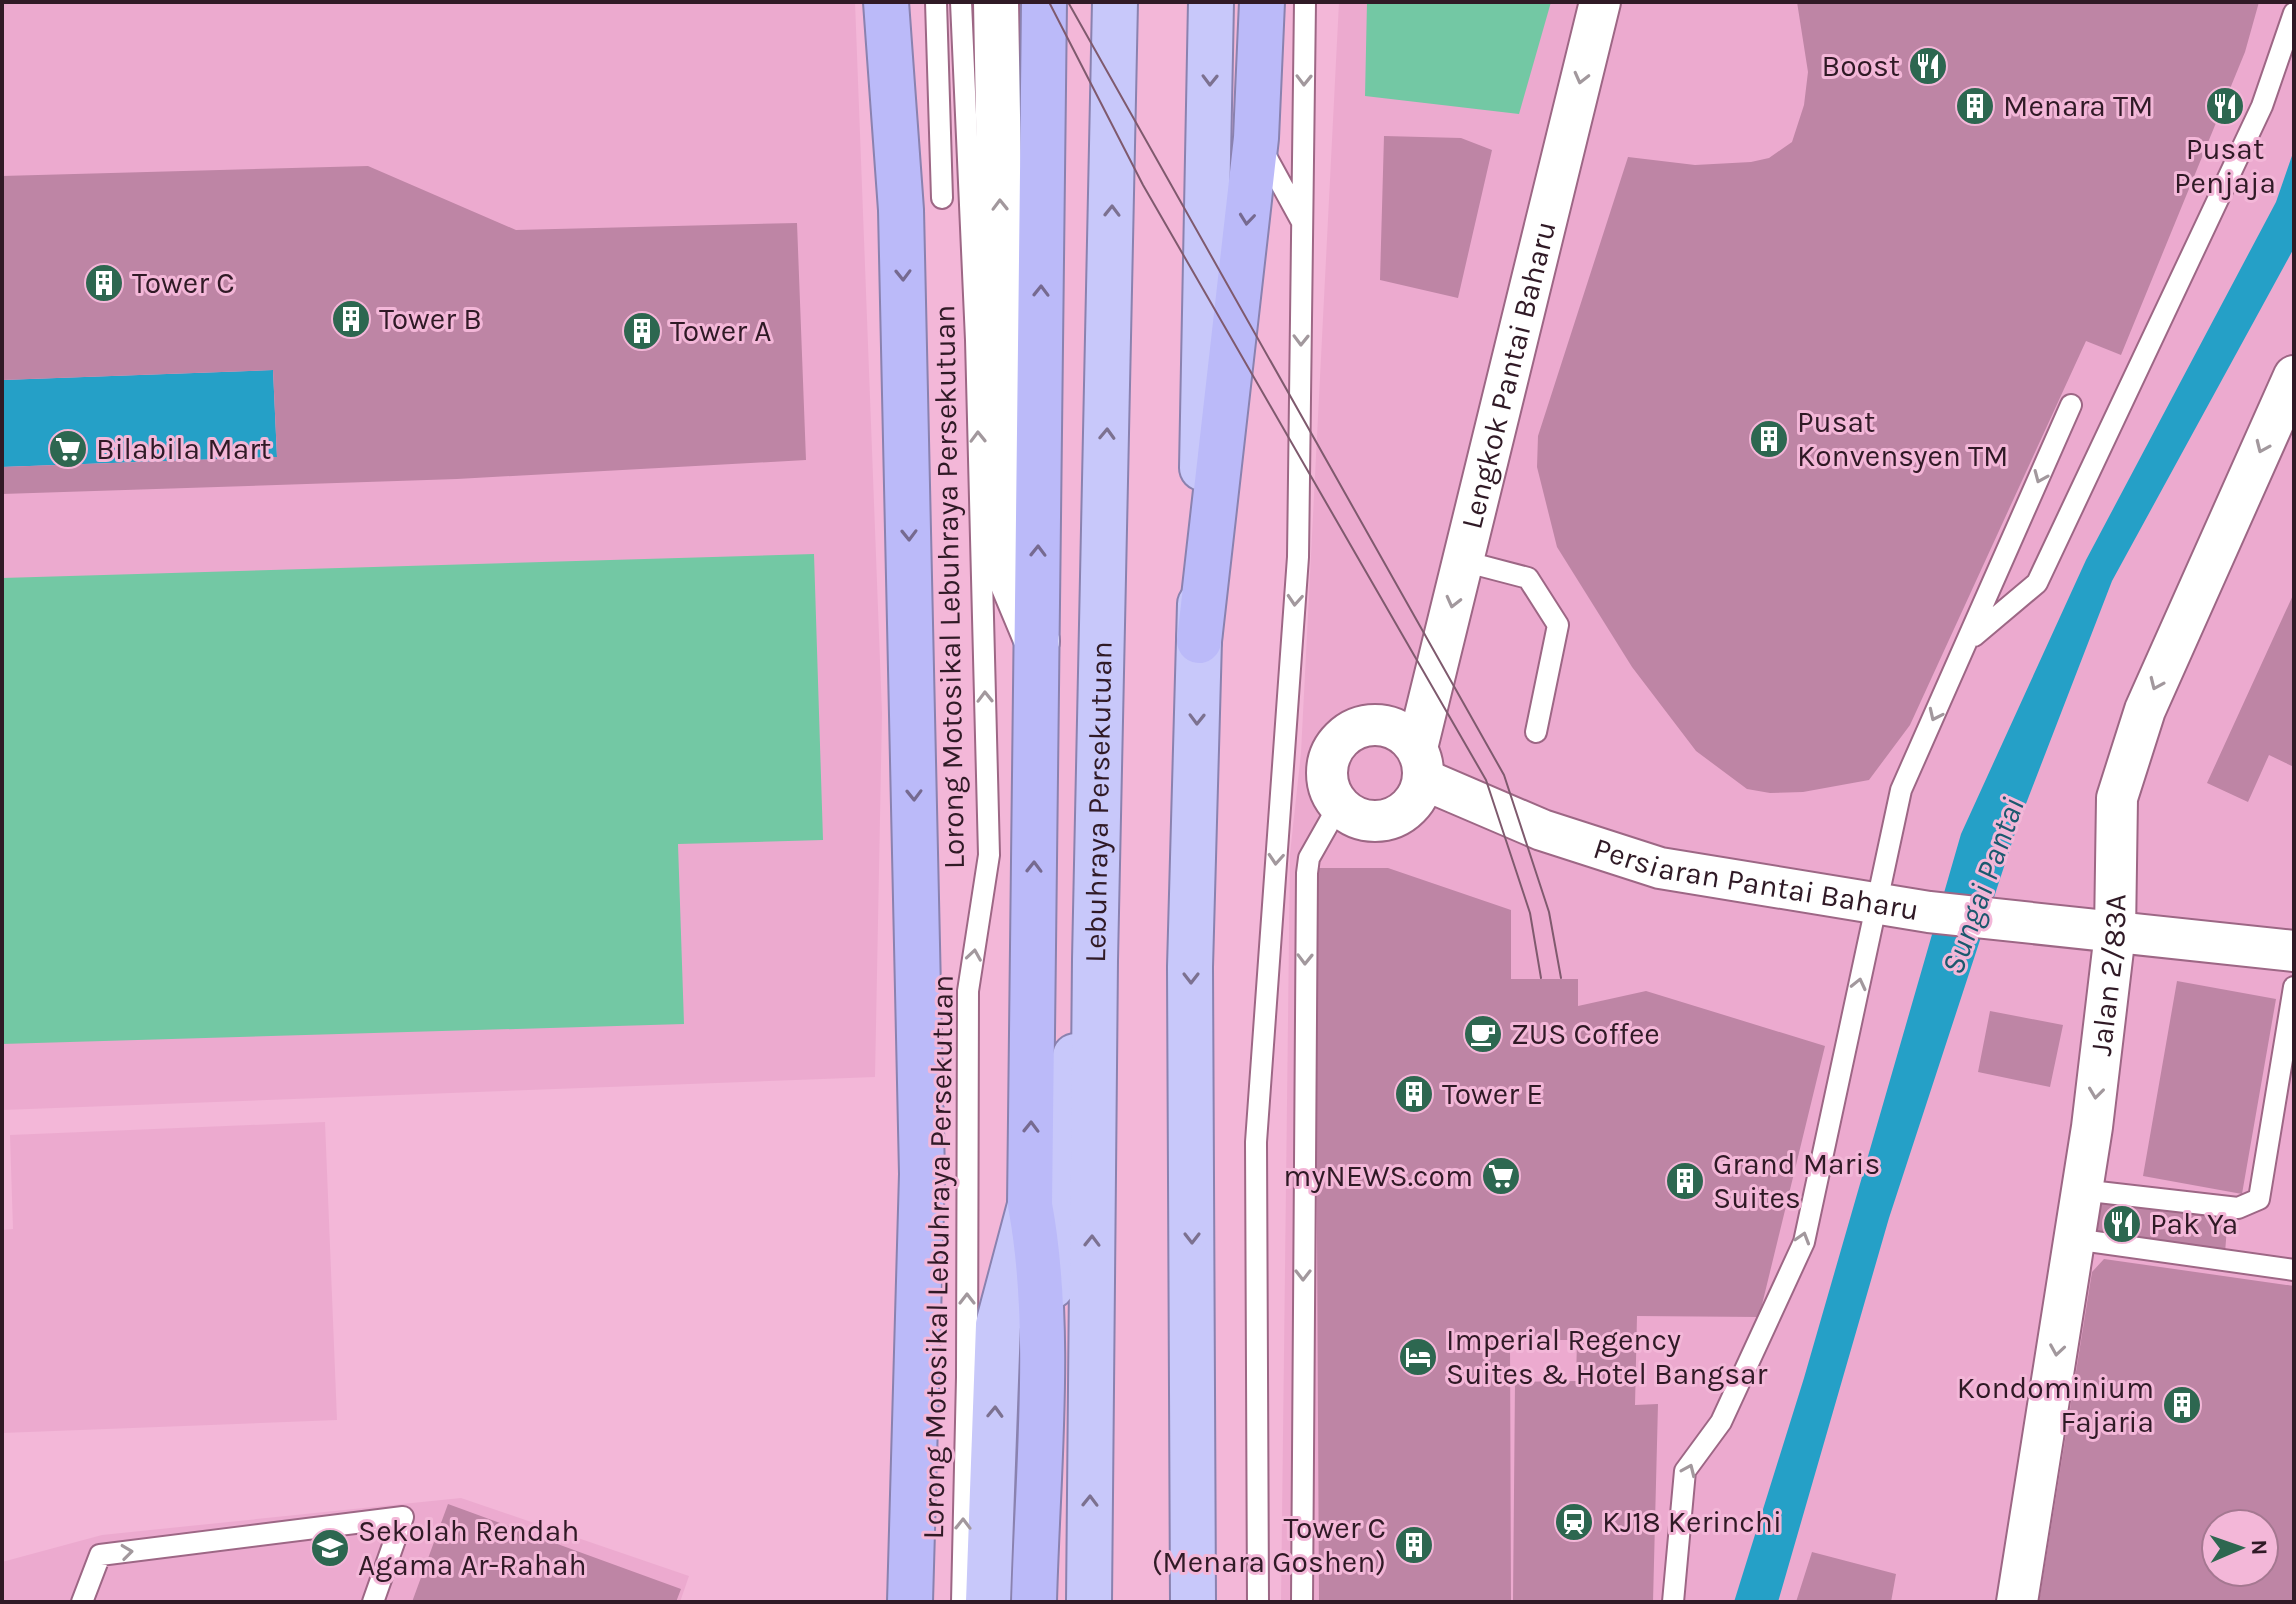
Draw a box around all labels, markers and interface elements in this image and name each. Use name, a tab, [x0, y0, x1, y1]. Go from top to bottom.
restaurant icon: Boost	[1907, 45, 1949, 87]
place label: Boost	[1822, 48, 1900, 84]
one-way arrow	[1574, 70, 1591, 84]
one-way arrow	[1201, 74, 1218, 87]
one-way arrow	[1295, 74, 1313, 87]
building icon: Menara TM	[1954, 85, 1996, 127]
restaurant icon: Pusat Penjaja	[2204, 85, 2246, 127]
place label: Menara TM	[2003, 88, 2153, 124]
place label: Pusat Penjaja	[2174, 131, 2276, 201]
one-way arrow	[991, 198, 1008, 211]
one-way arrow	[1103, 204, 1121, 217]
one-way arrow	[1238, 213, 1255, 226]
street label: Lengkok Pantai Baharu	[1453, 217, 1564, 533]
building icon: Tower C	[83, 262, 125, 304]
place label: Tower C	[132, 265, 235, 301]
one-way arrow	[894, 269, 911, 282]
one-way arrow	[1032, 284, 1050, 297]
building icon: Tower B	[330, 298, 372, 340]
place label: Tower B	[379, 301, 482, 337]
street label: Lorong Motosikal Lebuhraya Persekutuan	[926, 304, 972, 870]
building icon: Tower A	[621, 310, 663, 352]
place label: Tower A	[670, 313, 771, 349]
one-way arrow	[1292, 334, 1310, 347]
place label: Pusat Konvensyen TM	[1797, 404, 2009, 474]
building icon: Pusat Konvensyen TM	[1748, 418, 1790, 460]
one-way arrow	[1098, 427, 1115, 440]
supermarket icon: Bilabila Mart	[47, 428, 89, 470]
one-way arrow	[970, 430, 987, 443]
place label: Bilabila Mart	[96, 431, 271, 467]
one-way arrow	[2256, 439, 2272, 453]
one-way arrow	[2033, 469, 2049, 483]
one-way arrow	[900, 529, 918, 542]
one-way arrow	[1029, 544, 1047, 557]
one-way arrow	[1287, 594, 1304, 607]
one-way arrow	[1445, 595, 1462, 609]
street label: Lebuhraya Persekutuan	[1077, 641, 1120, 963]
one-way arrow	[2150, 676, 2166, 691]
one-way arrow	[976, 690, 994, 703]
one-way arrow	[1929, 706, 1945, 721]
one-way arrow	[1188, 713, 1205, 726]
one-way arrow	[905, 789, 923, 802]
water label: Sungai Pantai	[1934, 793, 2032, 979]
street label: Persiaran Pantai Baharu	[1589, 830, 1921, 928]
one-way arrow	[1268, 853, 1285, 866]
one-way arrow	[1025, 860, 1043, 873]
street label: Jalan 2/83A	[2083, 894, 2134, 1058]
one-way arrow	[964, 948, 981, 962]
one-way arrow	[1296, 953, 1314, 966]
one-way arrow	[1182, 972, 1199, 985]
street label: Lorong Motosikal Lebuhraya Persekutuan	[915, 974, 961, 1540]
one-way arrow	[1850, 978, 1867, 992]
cafe icon: ZUS Coffee	[1462, 1013, 1504, 1055]
place label: ZUS Coffee	[1511, 1016, 1660, 1052]
building icon: Tower E	[1393, 1073, 1435, 1115]
place label: Tower E	[1442, 1076, 1543, 1112]
one-way arrow	[2088, 1087, 2105, 1100]
one-way arrow	[1022, 1120, 1040, 1133]
place label: Grand Maris Suites	[1713, 1146, 1880, 1216]
supermarket icon: myNEWS.com	[1480, 1155, 1522, 1197]
place label: myNEWS.com	[1283, 1158, 1473, 1194]
building icon: Grand Maris Suites	[1664, 1160, 1706, 1202]
restaurant icon: Pak Ya	[2101, 1203, 2143, 1245]
place label: Pak Ya	[2150, 1206, 2238, 1242]
one-way arrow	[1183, 1232, 1201, 1245]
one-way arrow	[1794, 1232, 1810, 1246]
one-way arrow	[1083, 1234, 1101, 1247]
one-way arrow	[1294, 1269, 1312, 1282]
one-way arrow	[958, 1292, 976, 1305]
place label: Imperial Regency Suites & Hotel Bangsar	[1446, 1322, 1768, 1392]
hotel icon: Imperial Regency Suites & Hotel Bangsar	[1397, 1336, 1439, 1378]
one-way arrow	[2049, 1344, 2066, 1357]
place label: Kondominium Fajaria	[1957, 1370, 2154, 1440]
building icon: Kondominium Fajaria	[2161, 1384, 2203, 1426]
one-way arrow	[986, 1405, 1003, 1418]
one-way arrow	[1679, 1464, 1695, 1478]
one-way arrow	[1081, 1494, 1099, 1507]
station icon: KJ18 Kerinchi	[1553, 1501, 1595, 1543]
place label: KJ18 Kerinchi	[1602, 1504, 1782, 1540]
north arrow	[2200, 1508, 2280, 1588]
place label: Tower C (Menara Goshen)	[1152, 1510, 1386, 1580]
place label: Sekolah Rendah Agama Ar-Rahah	[358, 1513, 587, 1583]
one-way arrow	[955, 1517, 972, 1530]
building icon: Tower C (Menara Goshen)	[1393, 1524, 1435, 1566]
school or university icon: Sekolah Rendah Agama Ar-Rahah	[309, 1527, 351, 1569]
text: N	[2246, 1539, 2272, 1556]
one-way arrow	[121, 1543, 134, 1560]

